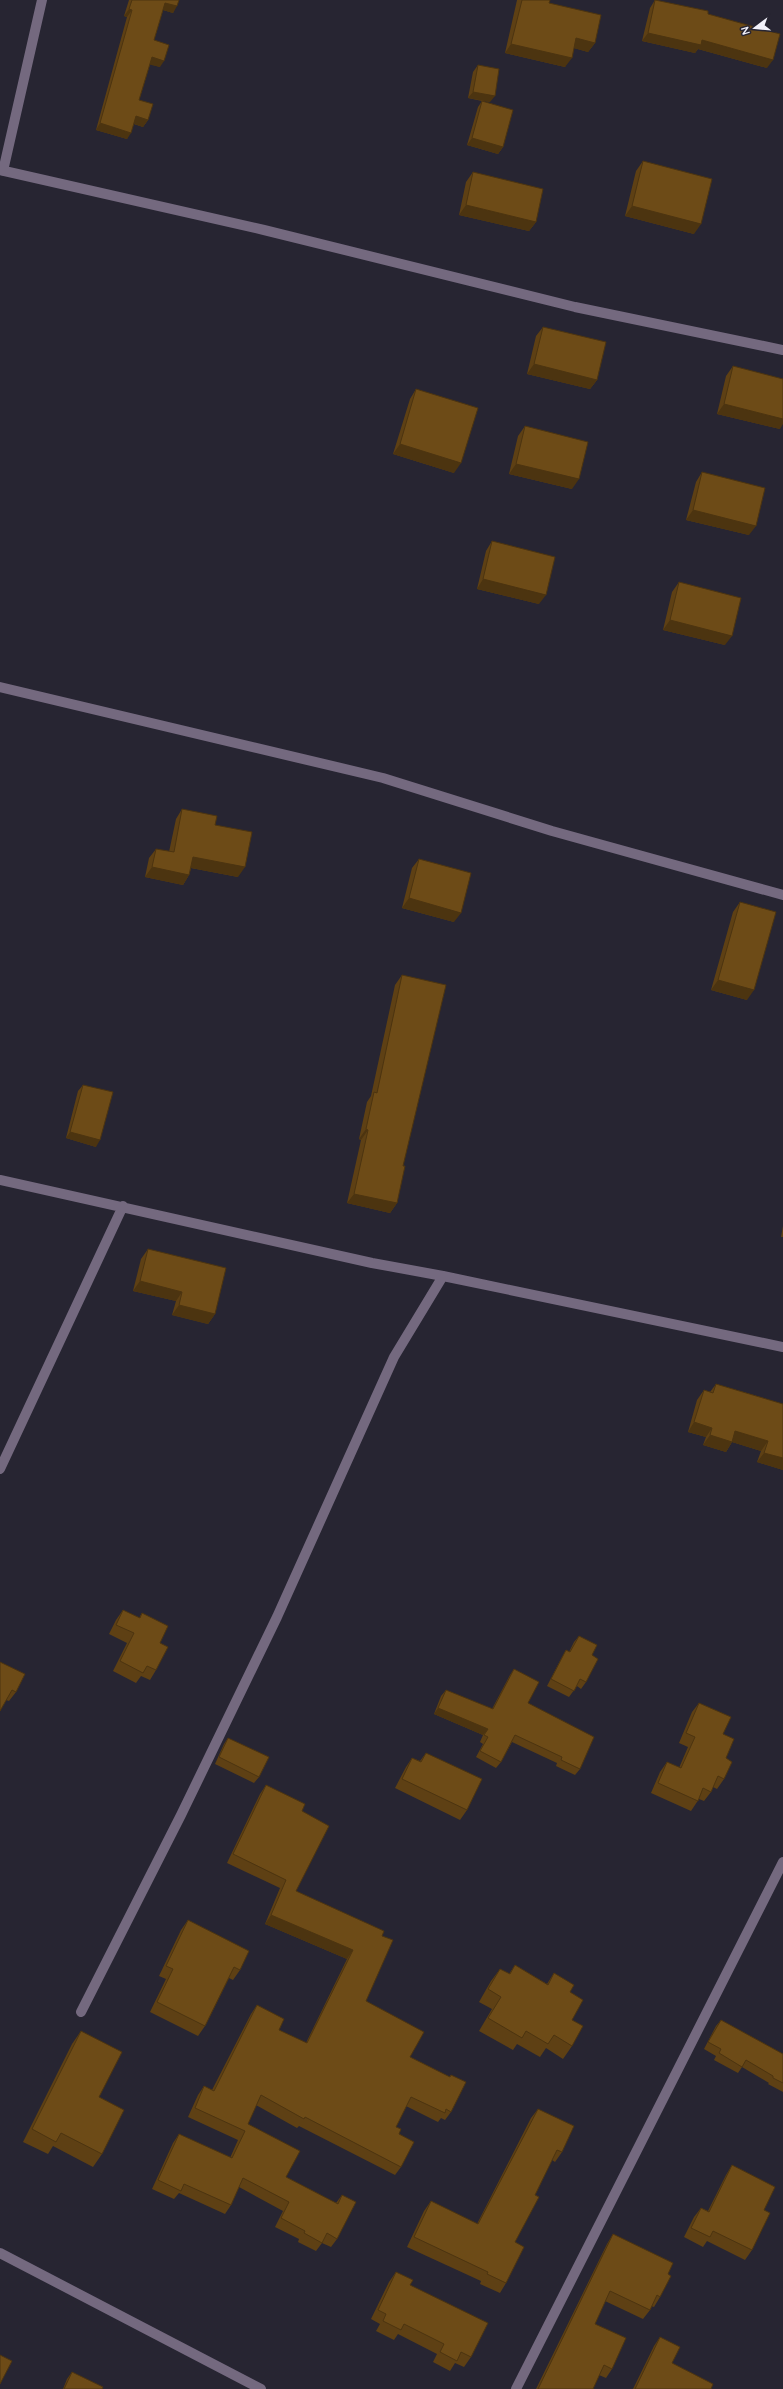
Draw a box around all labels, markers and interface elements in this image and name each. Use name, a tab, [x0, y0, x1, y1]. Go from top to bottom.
north arrow	[735, 8, 775, 48]
text: N	[738, 25, 753, 37]

